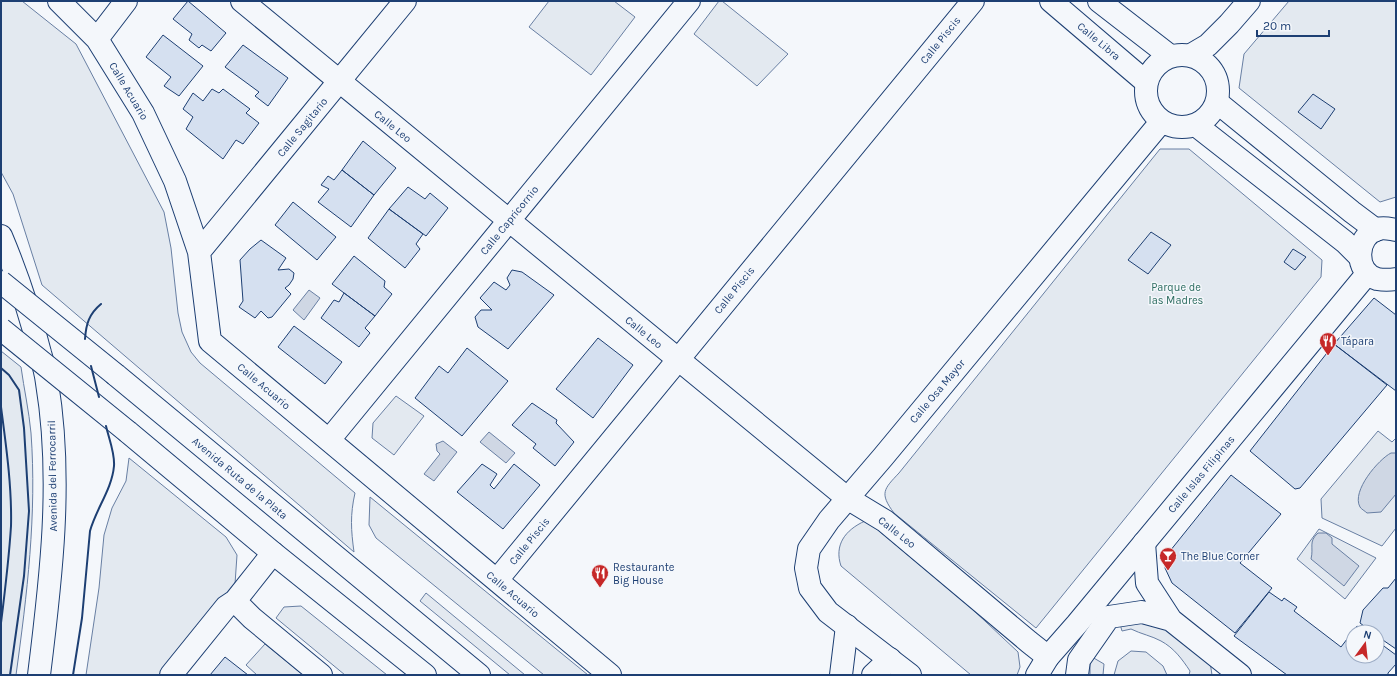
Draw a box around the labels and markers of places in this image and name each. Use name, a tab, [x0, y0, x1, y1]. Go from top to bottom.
restaurant icon: Tápara	[1318, 331, 1338, 356]
place label: Tápara	[1341, 335, 1374, 348]
bar icon: The Blue Corner	[1158, 546, 1178, 571]
place label: The Blue Corner	[1181, 550, 1259, 563]
place label: Restaurante Big House	[613, 561, 675, 587]
restaurant icon: Restaurante Big House	[590, 563, 610, 588]

